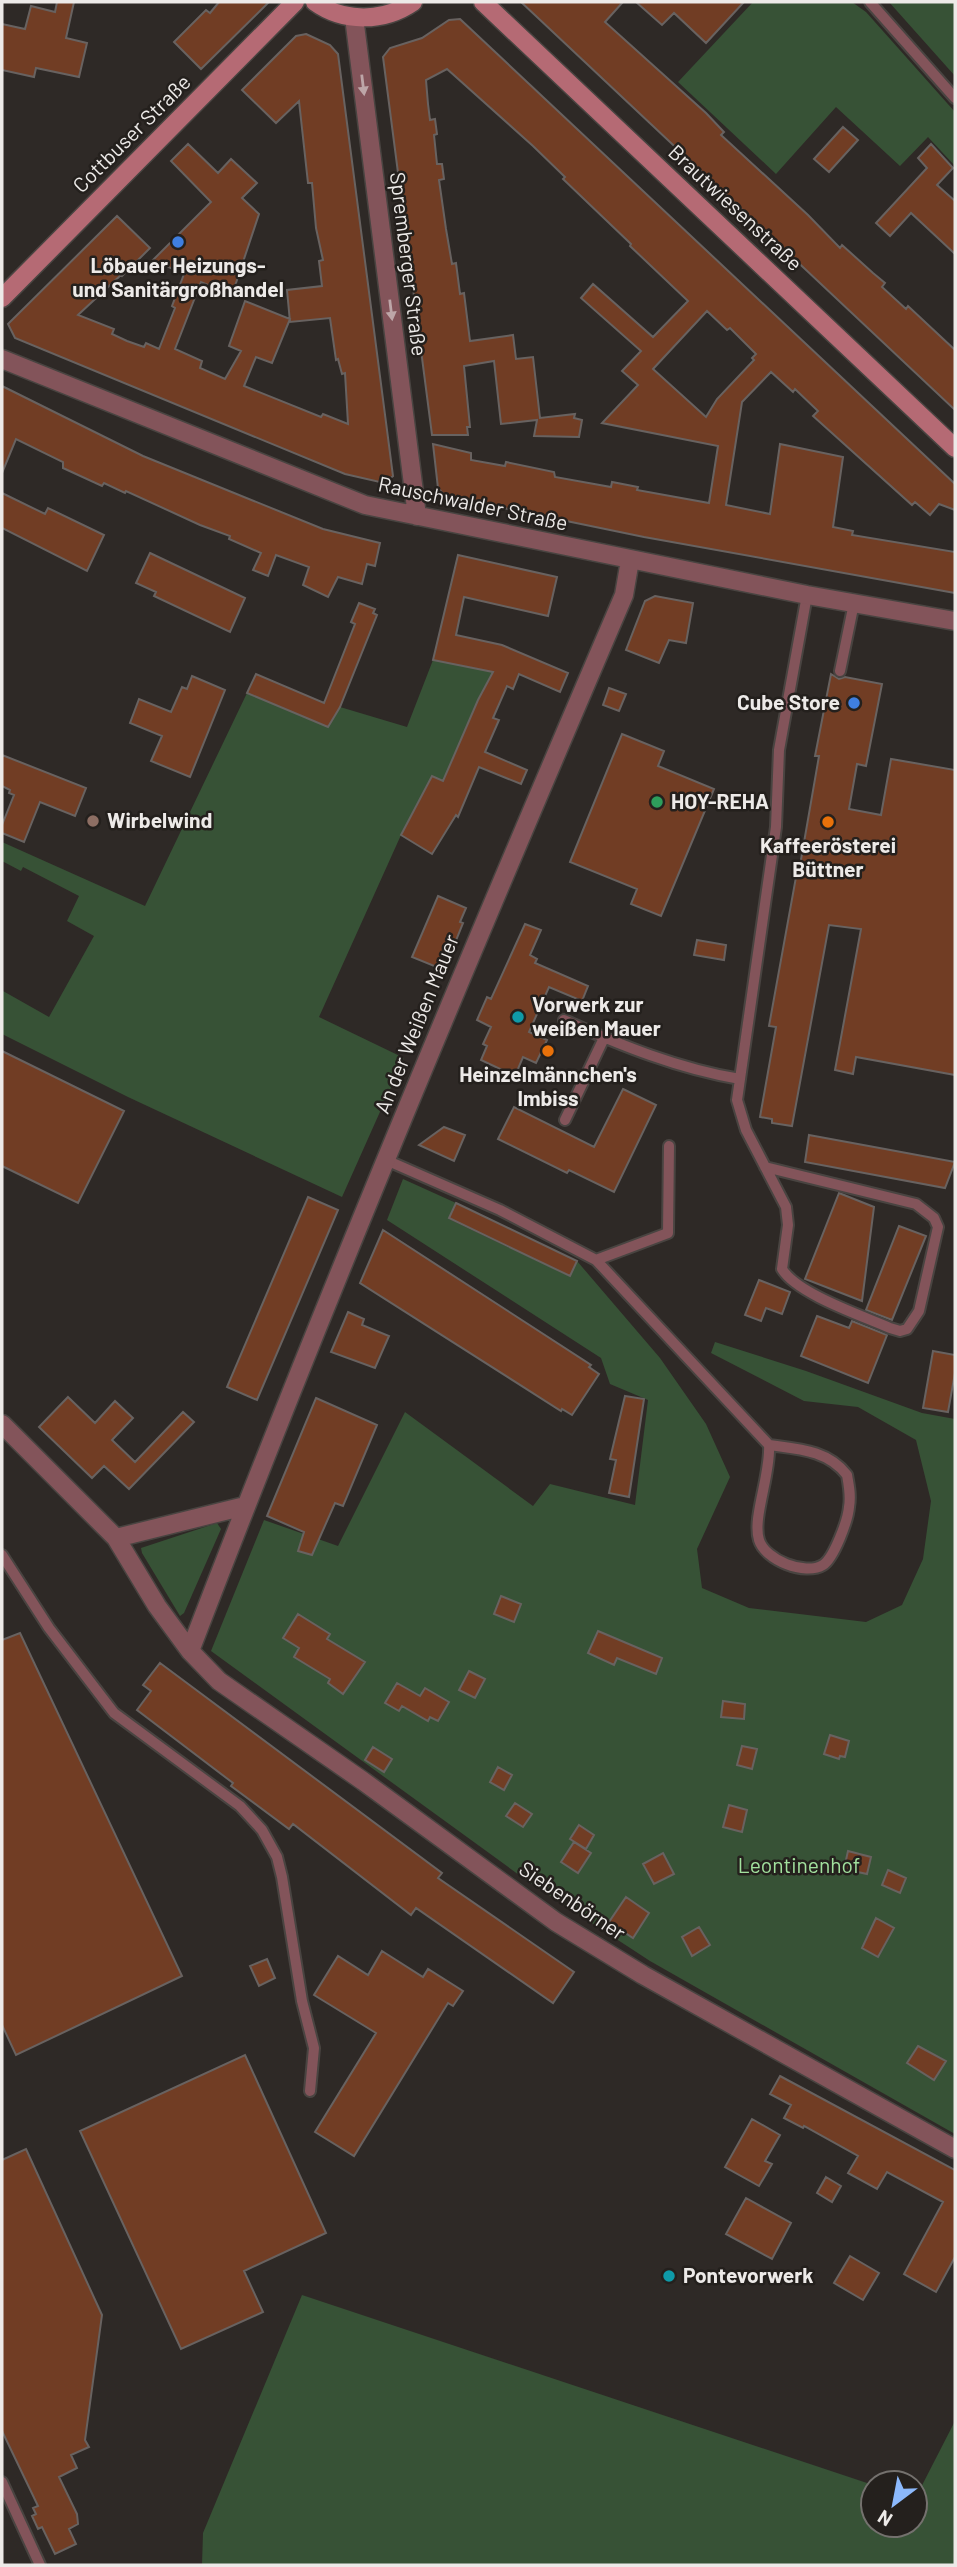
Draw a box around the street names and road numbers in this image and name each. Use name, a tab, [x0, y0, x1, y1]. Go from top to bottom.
street label: Cottbuser Straße	[67, 69, 195, 197]
street label: Brautwiesenstraße	[664, 139, 808, 275]
street label: Spremberger Straße	[386, 170, 433, 357]
street label: Rauschwalder Straße	[376, 470, 570, 535]
street label: An der Weißen Mauer	[368, 930, 463, 1117]
street label: Siebenbörner	[515, 1855, 631, 1945]

